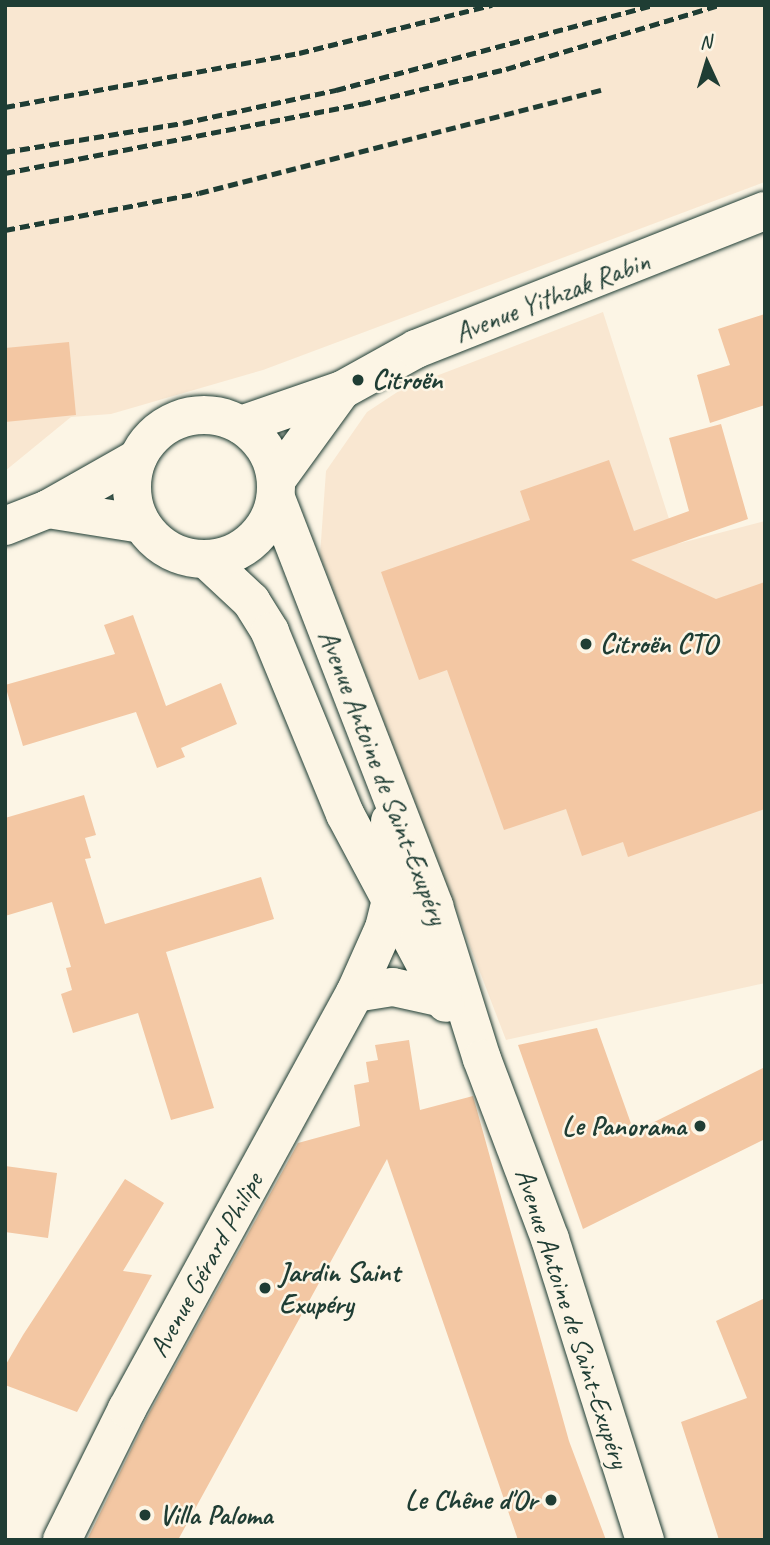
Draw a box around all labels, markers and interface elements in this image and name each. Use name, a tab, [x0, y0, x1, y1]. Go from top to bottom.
north arrow	[672, 28, 742, 98]
text: N	[699, 30, 712, 54]
street label: Avenue Yithzak Rabin	[450, 244, 654, 350]
place label: Citroën	[372, 363, 442, 397]
marker: Citroën	[350, 372, 366, 388]
street label: Avenue Antoine de Saint-Exupéry	[311, 625, 455, 929]
place label: Citroën CTO	[600, 627, 717, 661]
marker: Citroën CTO	[578, 636, 594, 652]
place label: Le Panorama	[560, 1109, 686, 1143]
marker: Le Panorama	[692, 1118, 708, 1134]
street label: Avenue Antoine de Saint-Exupéry	[508, 1164, 636, 1472]
street label: Avenue Gérard Philipe	[142, 1167, 270, 1363]
place label: Jardin Saint Exupéry	[279, 1255, 400, 1321]
marker: Jardin Saint Exupéry	[257, 1280, 273, 1296]
place label: Le Chêne d'Or	[406, 1483, 537, 1517]
marker: Le Chêne d'Or	[543, 1492, 559, 1508]
place label: Villa Paloma	[159, 1498, 275, 1532]
marker: Villa Paloma	[137, 1507, 153, 1523]

